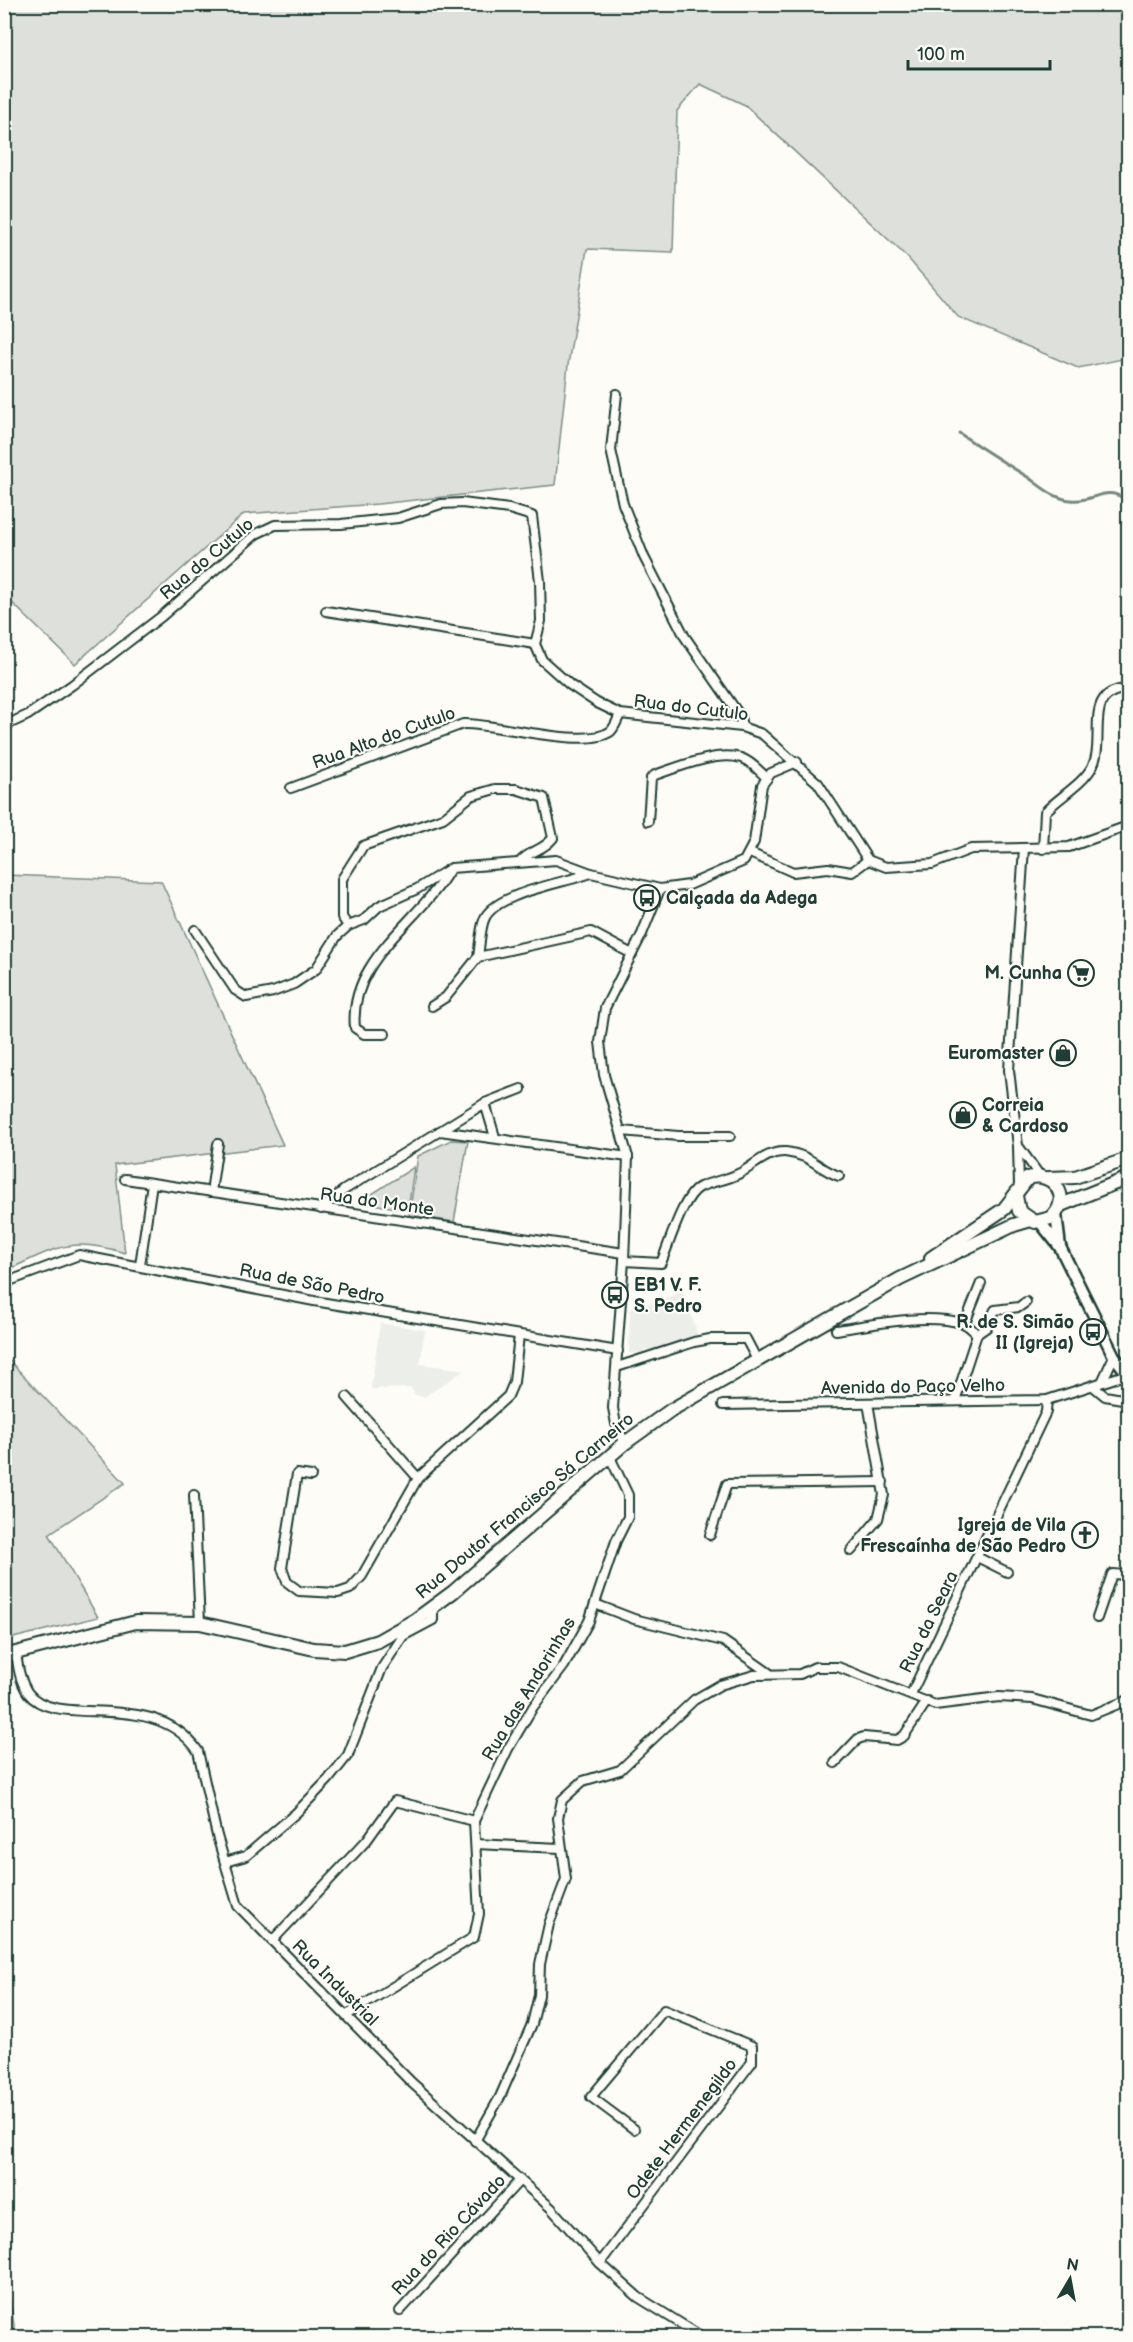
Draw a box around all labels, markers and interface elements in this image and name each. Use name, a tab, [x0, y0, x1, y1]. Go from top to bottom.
scale bar	[908, 33, 1050, 71]
text: 100 m	[917, 44, 965, 65]
street label: Rua do Cutulo	[156, 514, 258, 604]
street label: Rua do Cutulo	[632, 691, 750, 725]
street label: Rua Alto do Cutulo	[310, 702, 458, 774]
bus stop icon: Calçada da Adega	[632, 883, 662, 913]
place label: Calçada da Adega	[666, 888, 818, 909]
supermarket icon: M. Cunha	[1066, 958, 1096, 988]
place label: M. Cunha	[985, 963, 1062, 984]
shop icon: Euromaster	[1048, 1038, 1078, 1068]
place label: Euromaster	[948, 1043, 1045, 1064]
place label: Correia & Cardoso	[982, 1095, 1069, 1137]
shop icon: Correia & Cardoso	[948, 1100, 978, 1130]
street label: Rua do Monte	[319, 1184, 436, 1220]
street label: Rua de São Pedro	[238, 1260, 386, 1308]
place label: EB1 V. F. S. Pedro	[634, 1275, 702, 1317]
bus stop icon: EB1 V. F. S. Pedro	[600, 1280, 630, 1310]
place label: R. de S. Simão II (Igreja)	[956, 1312, 1074, 1354]
bus stop icon: R. de S. Simão II (Igreja)	[1078, 1317, 1108, 1347]
street label: Avenida do Paço Velho	[821, 1375, 1005, 1399]
street label: Rua Doutor Francisco Sá Carneiro	[412, 1408, 638, 1604]
place label: Igreja de Vila Frescaínha de São Pedro	[860, 1515, 1066, 1557]
church icon: Igreja de Vila Frescaínha de São Pedro	[1070, 1520, 1100, 1550]
street label: Rua da Seara	[895, 1568, 963, 1676]
street label: Rua das Andorinhas	[478, 1613, 580, 1765]
street label: Rua Industrial	[288, 1936, 382, 2030]
street label: Odete Hermenegildo	[622, 2055, 742, 2203]
street label: Rua do Rio Cávado	[388, 2170, 510, 2300]
north arrow	[1040, 2249, 1100, 2309]
text: N	[1065, 2255, 1080, 2276]

